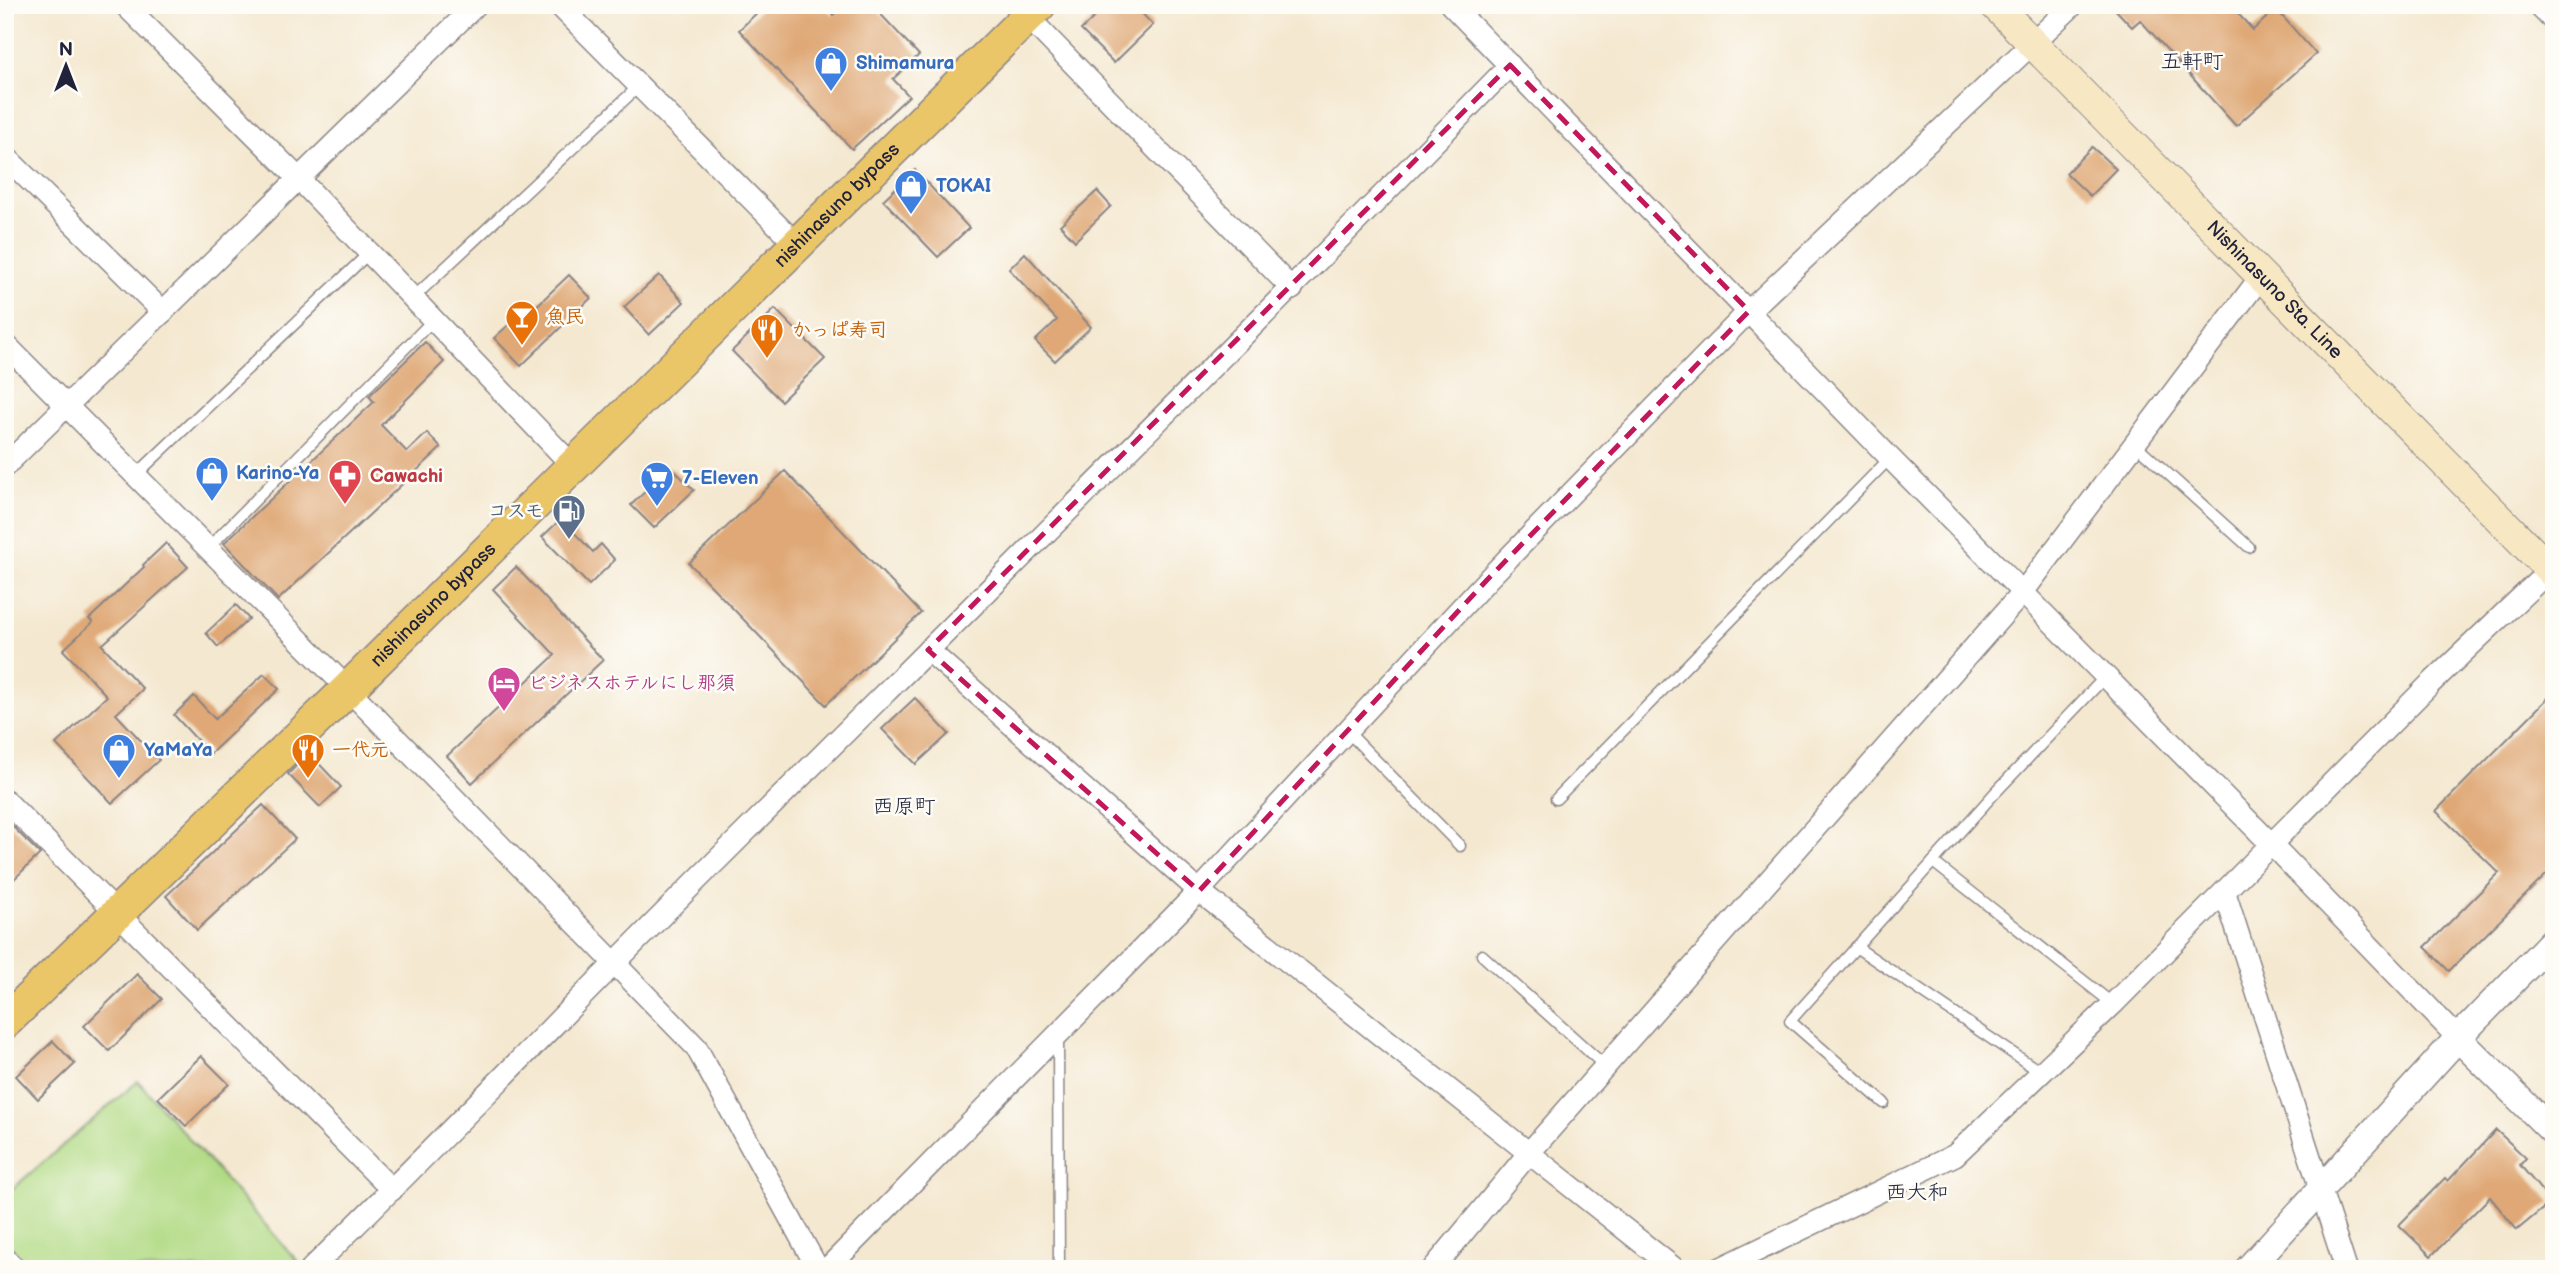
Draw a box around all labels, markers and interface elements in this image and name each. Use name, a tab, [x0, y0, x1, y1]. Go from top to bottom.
north arrow	[32, 32, 102, 102]
text: N	[59, 39, 73, 62]
shop icon: Shimamura	[812, 44, 850, 93]
district label: 五軒町	[2161, 49, 2224, 74]
place label: Shimamura	[856, 52, 955, 75]
street label: nishinasuno bypass	[769, 138, 904, 272]
shop icon: TOKAI	[892, 167, 930, 216]
place label: TOKAI	[936, 175, 991, 198]
street label: Nishinasuno Sta. Line	[2202, 216, 2348, 364]
bar icon: 魚民	[503, 298, 541, 347]
place label: 魚民	[546, 306, 584, 329]
restaurant icon: かっぱ寿司	[748, 311, 786, 360]
place label: かっぱ寿司	[792, 319, 887, 342]
shop icon: Karino-Ya	[193, 454, 231, 503]
pharmacy icon: Cawachi	[326, 457, 364, 506]
supermarket icon: 7-Eleven	[638, 459, 676, 508]
place label: Karino-Ya	[236, 462, 319, 485]
place label: Cawachi	[370, 465, 443, 488]
place label: 7-Eleven	[682, 467, 759, 490]
fuel station icon: コスモ	[550, 492, 588, 541]
place label: コスモ	[488, 500, 544, 523]
street label: nishinasuno bypass	[366, 538, 501, 672]
hotel icon: ビジネスホテルにし那須	[485, 664, 523, 713]
place label: ビジネスホテルにし那須	[528, 672, 735, 695]
shop icon: YaMaYa	[100, 731, 138, 780]
restaurant icon: 一代元	[289, 731, 327, 780]
place label: YaMaYa	[144, 739, 213, 762]
place label: 一代元	[332, 739, 389, 762]
district label: 西原町	[873, 794, 936, 819]
district label: 西大和	[1886, 1180, 1949, 1205]

